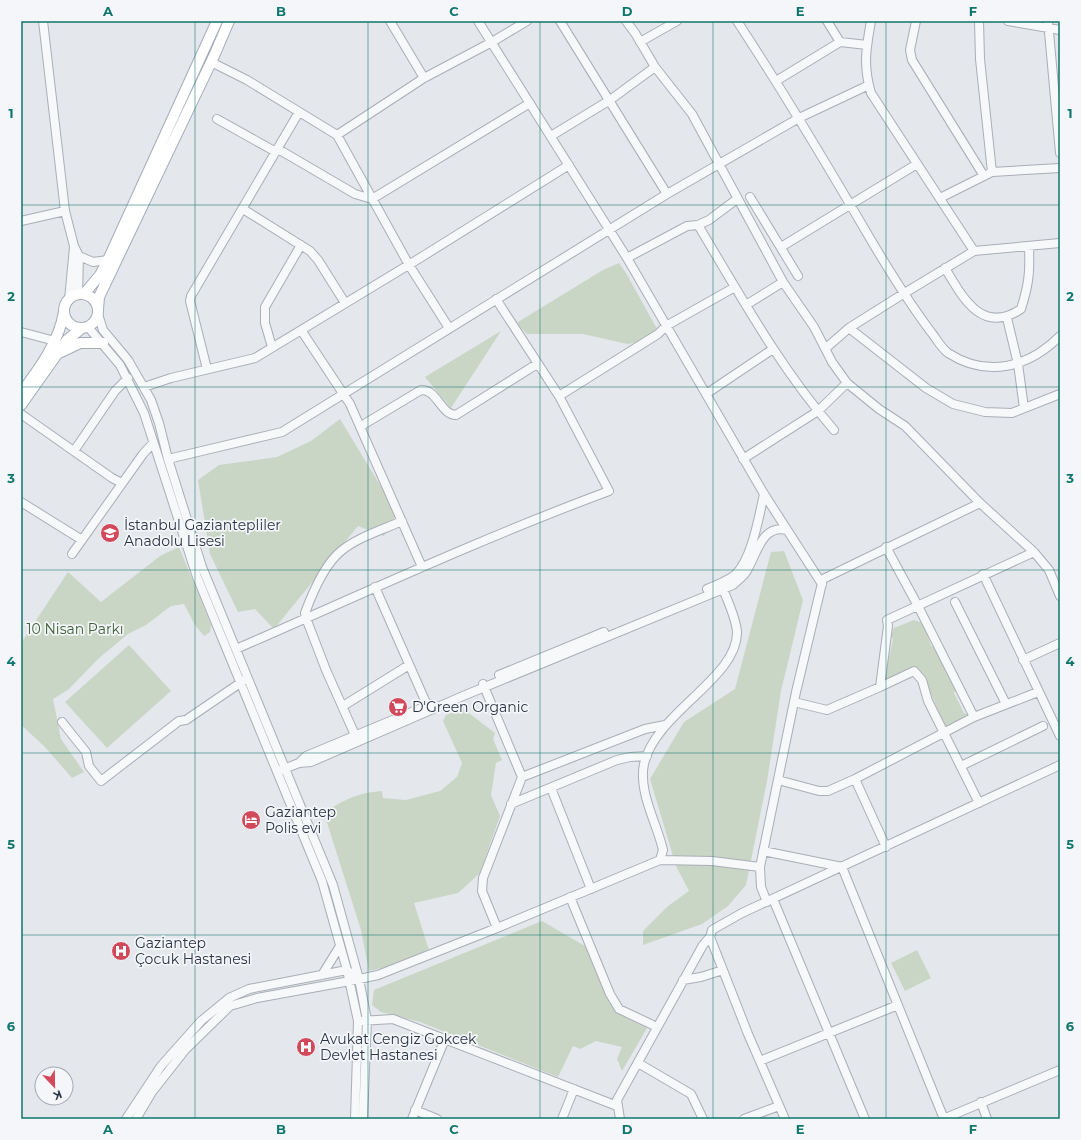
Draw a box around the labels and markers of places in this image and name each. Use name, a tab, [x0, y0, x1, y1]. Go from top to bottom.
place label: İstanbul Gaziantepliler Anadolu Lisesi	[124, 516, 281, 550]
school or university icon: İstanbul Gaziantepliler Anadolu Lisesi	[99, 522, 121, 544]
supermarket icon: D'Green Organic	[387, 696, 409, 718]
place label: D'Green Organic	[412, 698, 528, 716]
place label: Gaziantep Polis evi	[265, 803, 336, 837]
hotel icon: Gaziantep Polis evi	[240, 809, 262, 831]
place label: Gaziantep Çocuk Hastanesi	[135, 934, 251, 968]
hospital icon: Gaziantep Çocuk Hastanesi	[110, 940, 132, 962]
place label: Avukat Cengiz Gokcek Devlet Hastanesi	[320, 1030, 477, 1064]
hospital icon: Avukat Cengiz Gokcek Devlet Hastanesi	[295, 1036, 317, 1058]

